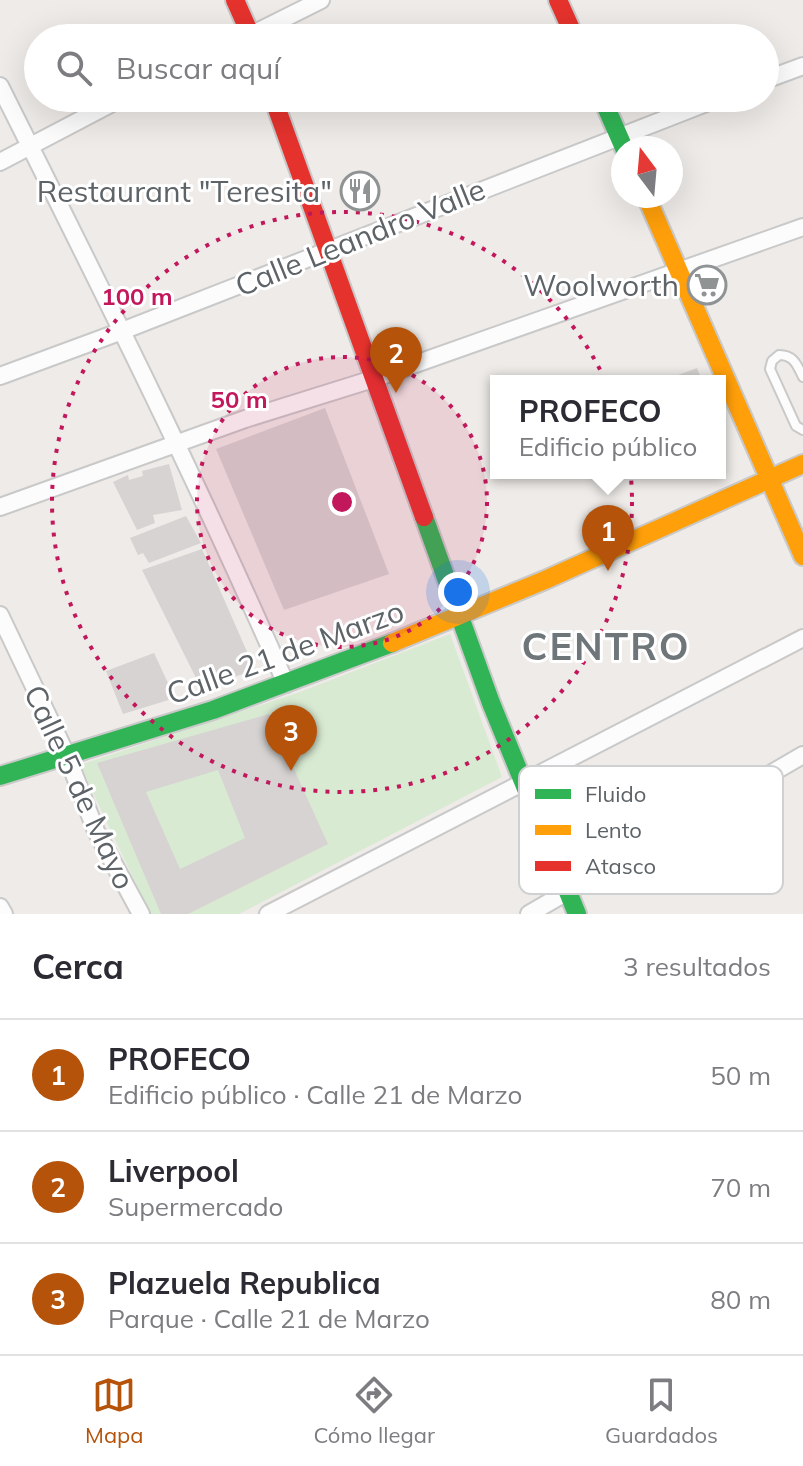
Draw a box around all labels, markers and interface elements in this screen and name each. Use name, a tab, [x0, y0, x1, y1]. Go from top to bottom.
search box	[24, 24, 779, 112]
icon: search	[52, 46, 96, 90]
text: Buscar aquí	[116, 49, 281, 87]
north arrow	[611, 136, 683, 208]
street label: Calle Leandro Valle	[230, 170, 490, 304]
restaurant icon: Restaurant "Teresita"	[339, 170, 381, 212]
place label: Restaurant "Teresita"	[37, 172, 332, 210]
supermarket icon: Woolworth	[686, 264, 728, 306]
place label: Woolworth	[523, 266, 679, 304]
text: 100 m	[101, 281, 173, 311]
pin: 2	[370, 327, 422, 393]
popup	[490, 375, 726, 479]
text: 50 m	[211, 384, 267, 414]
text: PROFECO	[519, 392, 662, 430]
text: Edificio público	[519, 430, 697, 463]
centre of rings	[328, 488, 356, 516]
pin: 1	[582, 505, 634, 571]
your location	[438, 572, 478, 612]
street label: Calle 21 de Marzo	[161, 591, 409, 713]
district label: CENTRO	[521, 622, 691, 670]
street label: Calle 5 de Mayo	[16, 679, 144, 895]
pin: 3	[265, 705, 317, 771]
legend	[519, 766, 783, 894]
text: Fluido	[585, 780, 646, 808]
text: Lento	[585, 816, 642, 844]
text: Atasco	[585, 852, 656, 880]
text: Cerca	[32, 945, 124, 988]
text: 3 resultados	[623, 950, 771, 983]
text: PROFECO	[108, 1040, 251, 1078]
text: 1	[50, 1059, 66, 1092]
text: 50 m	[710, 1059, 771, 1092]
text: Edificio público · Calle 21 de Marzo	[108, 1078, 522, 1111]
text: Liverpool	[108, 1152, 239, 1190]
text: 2	[50, 1171, 66, 1204]
text: 70 m	[710, 1171, 771, 1204]
text: Supermercado	[108, 1190, 283, 1223]
text: Plazuela Republica	[108, 1264, 381, 1302]
text: 3	[50, 1283, 66, 1316]
text: 80 m	[710, 1283, 771, 1316]
text: Parque · Calle 21 de Marzo	[108, 1302, 430, 1335]
tab: Mapa	[85, 1373, 144, 1449]
tab: Cómo llegar	[314, 1373, 435, 1449]
tab: Guardados	[605, 1373, 718, 1449]

